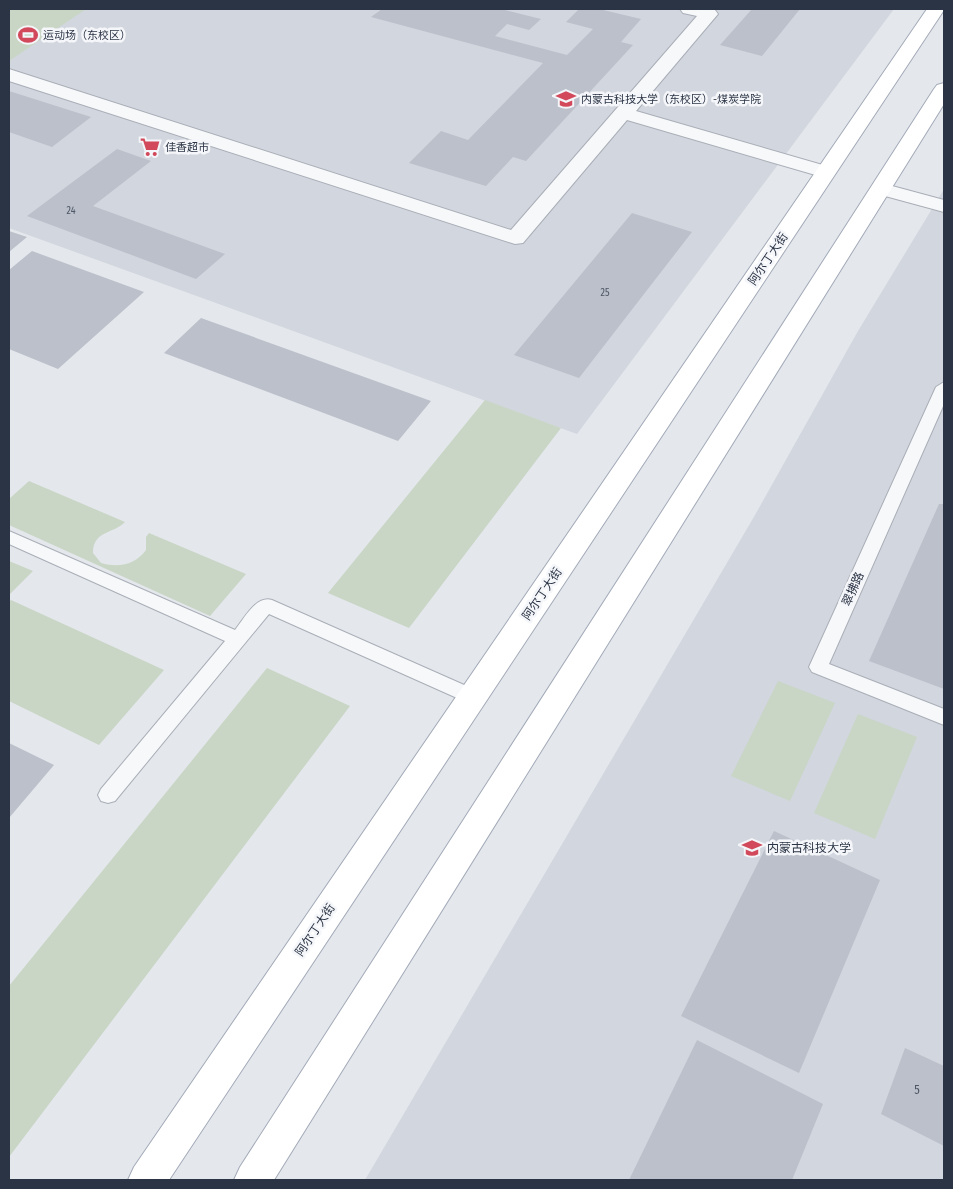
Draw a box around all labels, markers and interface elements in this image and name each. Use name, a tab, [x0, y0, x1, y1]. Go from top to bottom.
sports icon: 运动场（东校区）	[17, 24, 39, 46]
place label: 运动场（东校区）	[43, 29, 131, 42]
school or university icon: 内蒙古科技大学（东校区）-煤炭学院	[555, 88, 577, 110]
place label: 内蒙古科技大学（东校区）-煤炭学院	[581, 93, 761, 106]
supermarket icon: 佳香超市	[139, 136, 161, 158]
place label: 佳香超市	[165, 141, 209, 154]
house number: 24	[66, 205, 76, 217]
street label: 阿尔丁大街	[745, 230, 791, 288]
house number: 25	[601, 287, 610, 299]
street label: 阿尔丁大街	[519, 565, 565, 623]
street label: 翠拂路	[839, 570, 867, 608]
school or university icon: 内蒙古科技大学	[741, 837, 763, 859]
place label: 内蒙古科技大学	[767, 841, 851, 855]
street label: 阿尔丁大街	[292, 901, 338, 959]
house number: 5	[914, 1083, 920, 1097]

